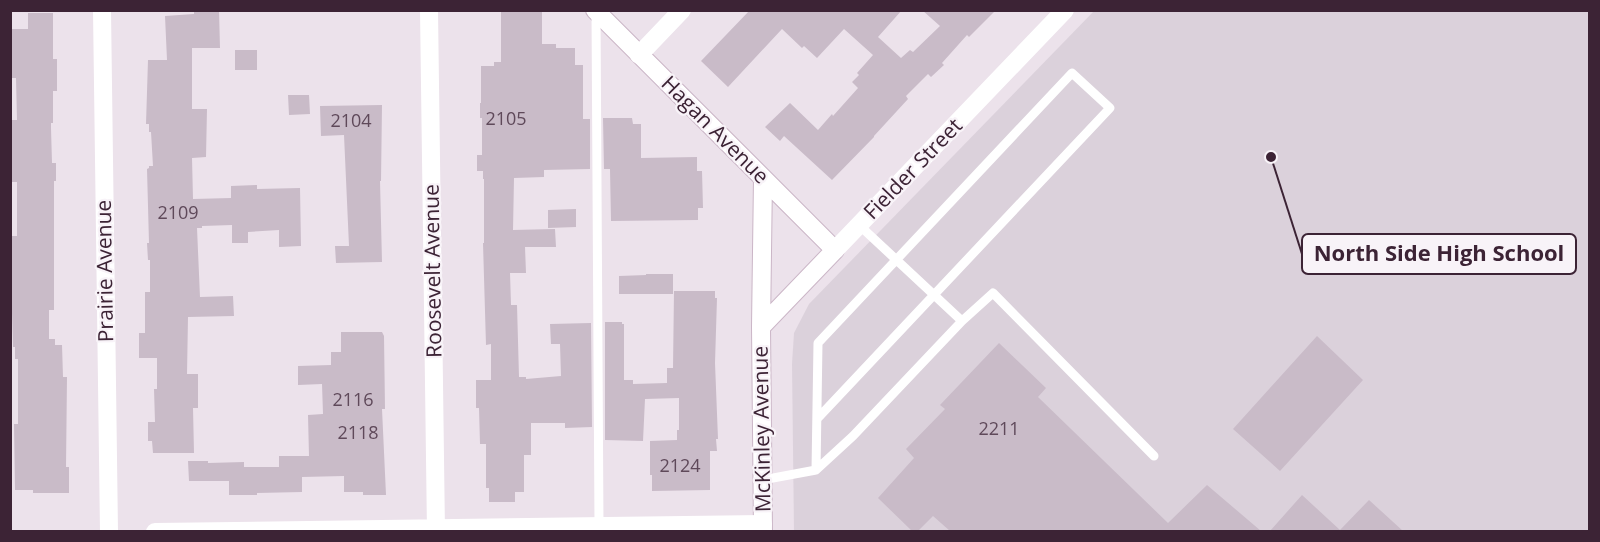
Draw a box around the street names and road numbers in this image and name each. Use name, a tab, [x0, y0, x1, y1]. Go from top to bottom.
street label: Hagan Avenue	[656, 69, 776, 189]
street label: Fielder Street	[857, 112, 968, 225]
street label: Roosevelt Avenue	[416, 184, 448, 358]
street label: Prairie Avenue	[89, 200, 119, 342]
street label: McKinley Avenue	[746, 346, 776, 512]

